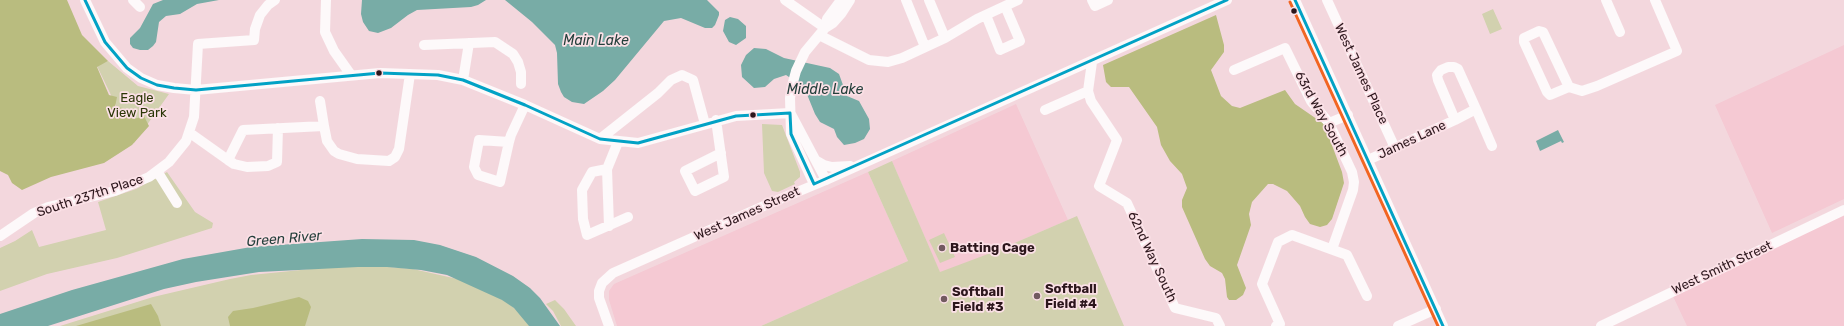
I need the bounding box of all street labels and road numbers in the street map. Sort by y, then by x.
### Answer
street label: West James Place [1331,21,1391,127]
street label: 63rd Way South [1291,69,1351,159]
street label: James Lane [1375,117,1449,163]
street label: South 237th Place [35,171,145,221]
street label: West James Street [692,184,802,244]
street label: 62nd Way South [1124,209,1180,305]
street label: West Smith Street [1669,238,1775,298]

